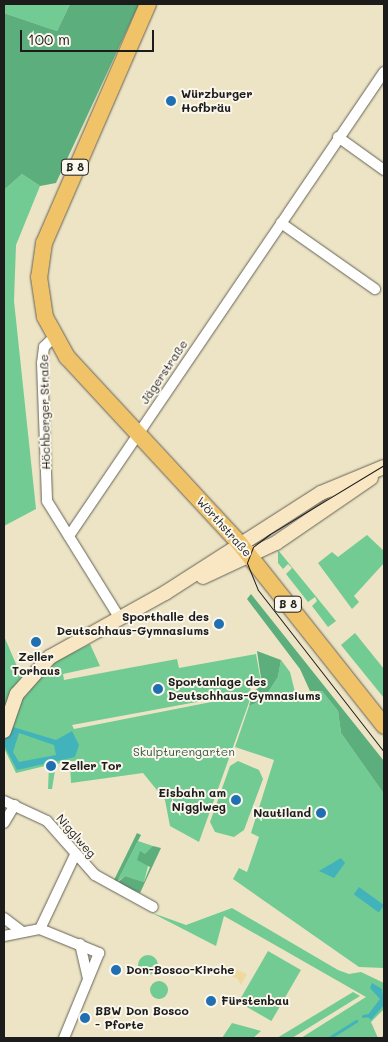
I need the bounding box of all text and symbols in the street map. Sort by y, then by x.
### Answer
scale bar [22,20,156,52]
text: 100 m [28,29,70,49]
place label: Würzburger Hofbräu [181,87,252,115]
marker: Würzburger Hofbräu [165,95,177,107]
road number: B 8 [60,158,90,176]
street label: Jägerstraße [137,337,191,407]
street label: Höchberger Straße [37,354,53,470]
street label: Wörthstraße [193,494,255,560]
road number: B 8 [273,596,303,612]
place label: Sporthalle des Deutschhaus-Gymnasiums [56,610,209,638]
marker: Sporthalle des Deutschhaus-Gymnasiums [213,618,225,630]
marker: Zeller Torhaus [30,636,42,648]
place label: Zeller Torhaus [12,650,60,678]
place label: Sportanlage des Deutschhaus-Gymnasiums [168,675,321,703]
marker: Sportanlage des Deutschhaus-Gymnasiums [152,683,164,695]
park label: Skulpturengarten [133,745,235,759]
place label: Zeller Tor [61,759,122,773]
marker: Zeller Tor [45,760,57,772]
place label: Eisbahn am Nigglweg [158,786,226,814]
marker: Eisbahn am Nigglweg [230,794,242,806]
place label: Nautiland [253,806,311,820]
marker: Nautiland [315,807,327,819]
street label: Nigglweg [53,811,99,861]
place label: Don-Bosco-Kirche [126,963,234,977]
marker: Don-Bosco-Kirche [110,964,122,976]
place label: Fürstenbau [221,994,289,1008]
marker: Fürstenbau [205,995,217,1007]
place label: BBW Don Bosco - Pforte [95,1004,189,1032]
marker: BBW Don Bosco - Pforte [79,1012,91,1024]

